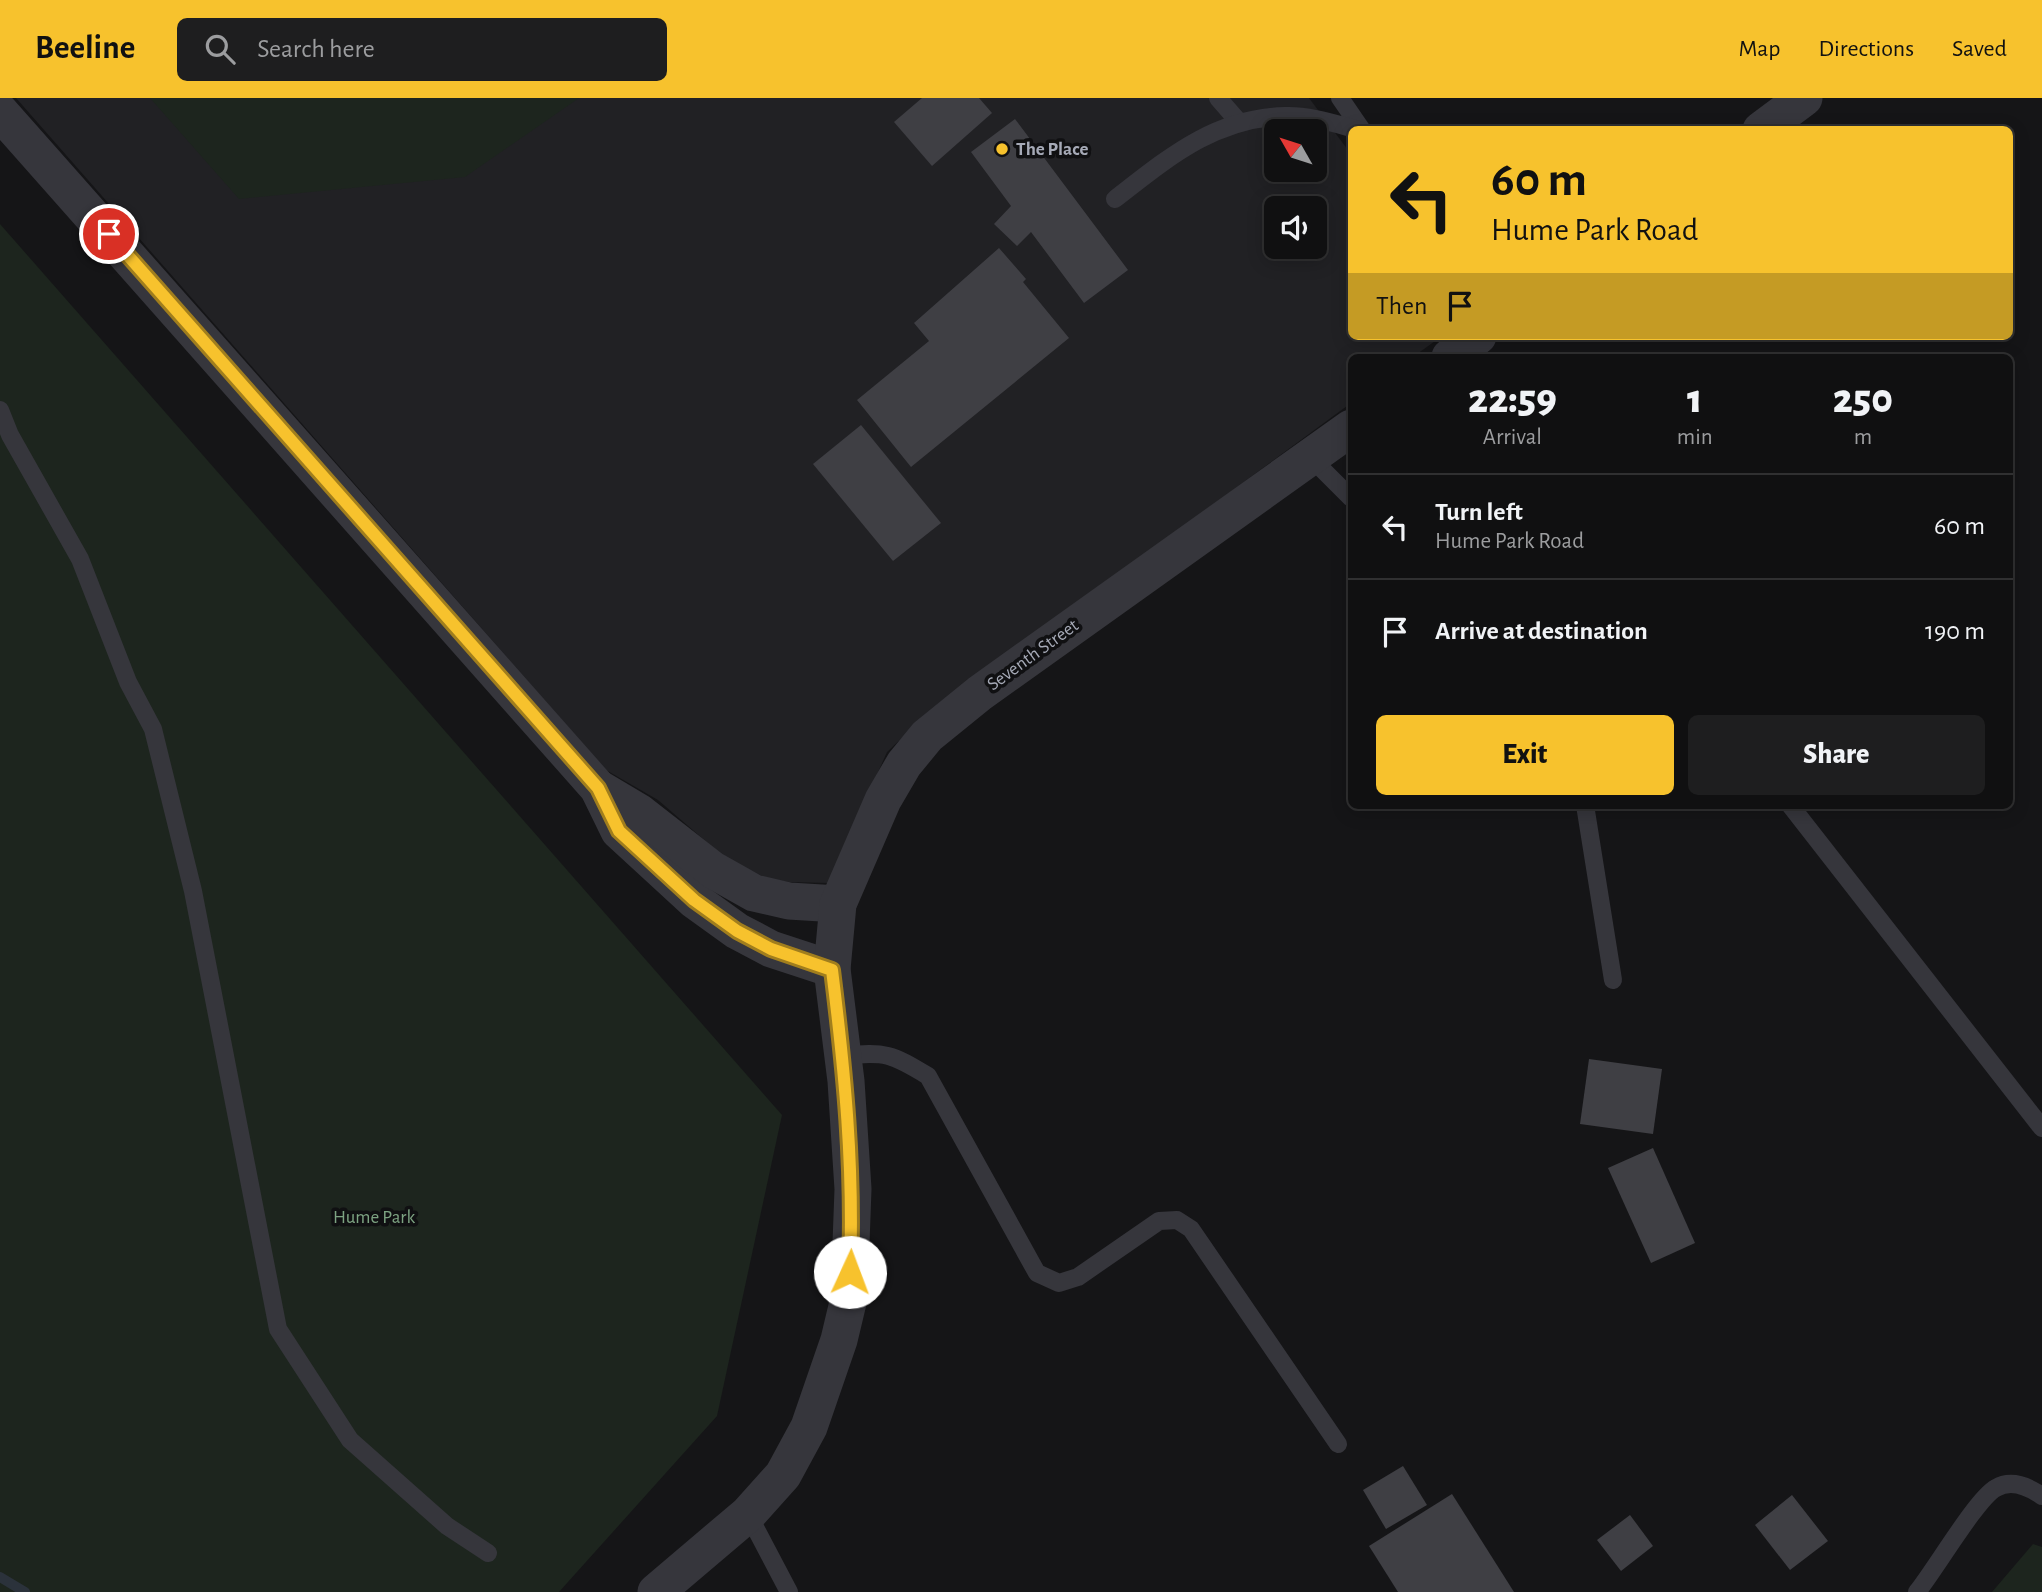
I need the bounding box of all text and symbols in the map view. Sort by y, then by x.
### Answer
search box [177,18,667,81]
icon: search [201,30,239,68]
text: Beeline [35,32,135,65]
text: Search here [257,36,375,62]
text: Map [1738,37,1780,61]
text: Directions [1818,37,1914,61]
text: Saved [1952,37,2007,61]
north arrow [1264,119,1326,182]
map controls [1264,119,1327,259]
place label: The Place [1016,140,1089,159]
marker: The Place [994,141,1010,157]
icon: left [1376,154,1467,245]
text: 60 m [1491,156,1587,205]
button: sound [1264,196,1327,259]
pin [79,204,139,264]
text: Hume Park Road [1491,214,1698,246]
icon: arrive [90,215,128,253]
icon: arrive [1441,287,1479,325]
text: Then [1376,293,1427,319]
text: 22:59 [1468,378,1557,420]
text: 1 [1687,378,1702,420]
text: 250 [1833,378,1893,420]
text: Arrival [1483,426,1542,449]
text: min [1677,426,1713,449]
text: m [1854,426,1872,449]
text: Turn left [1435,499,1523,525]
icon: left [1376,508,1414,546]
text: 60 m [1934,513,1985,539]
text: Hume Park Road [1435,530,1584,553]
icon: arrive [1376,613,1414,651]
street label: Seventh Street [984,616,1082,694]
text: Arrive at destination [1435,618,1648,644]
text: 190 m [1925,618,1985,644]
button: Exit [1376,715,1674,795]
button: Share [1688,715,1985,795]
park label: Hume Park [333,1208,415,1227]
position arrow [813,1235,887,1309]

